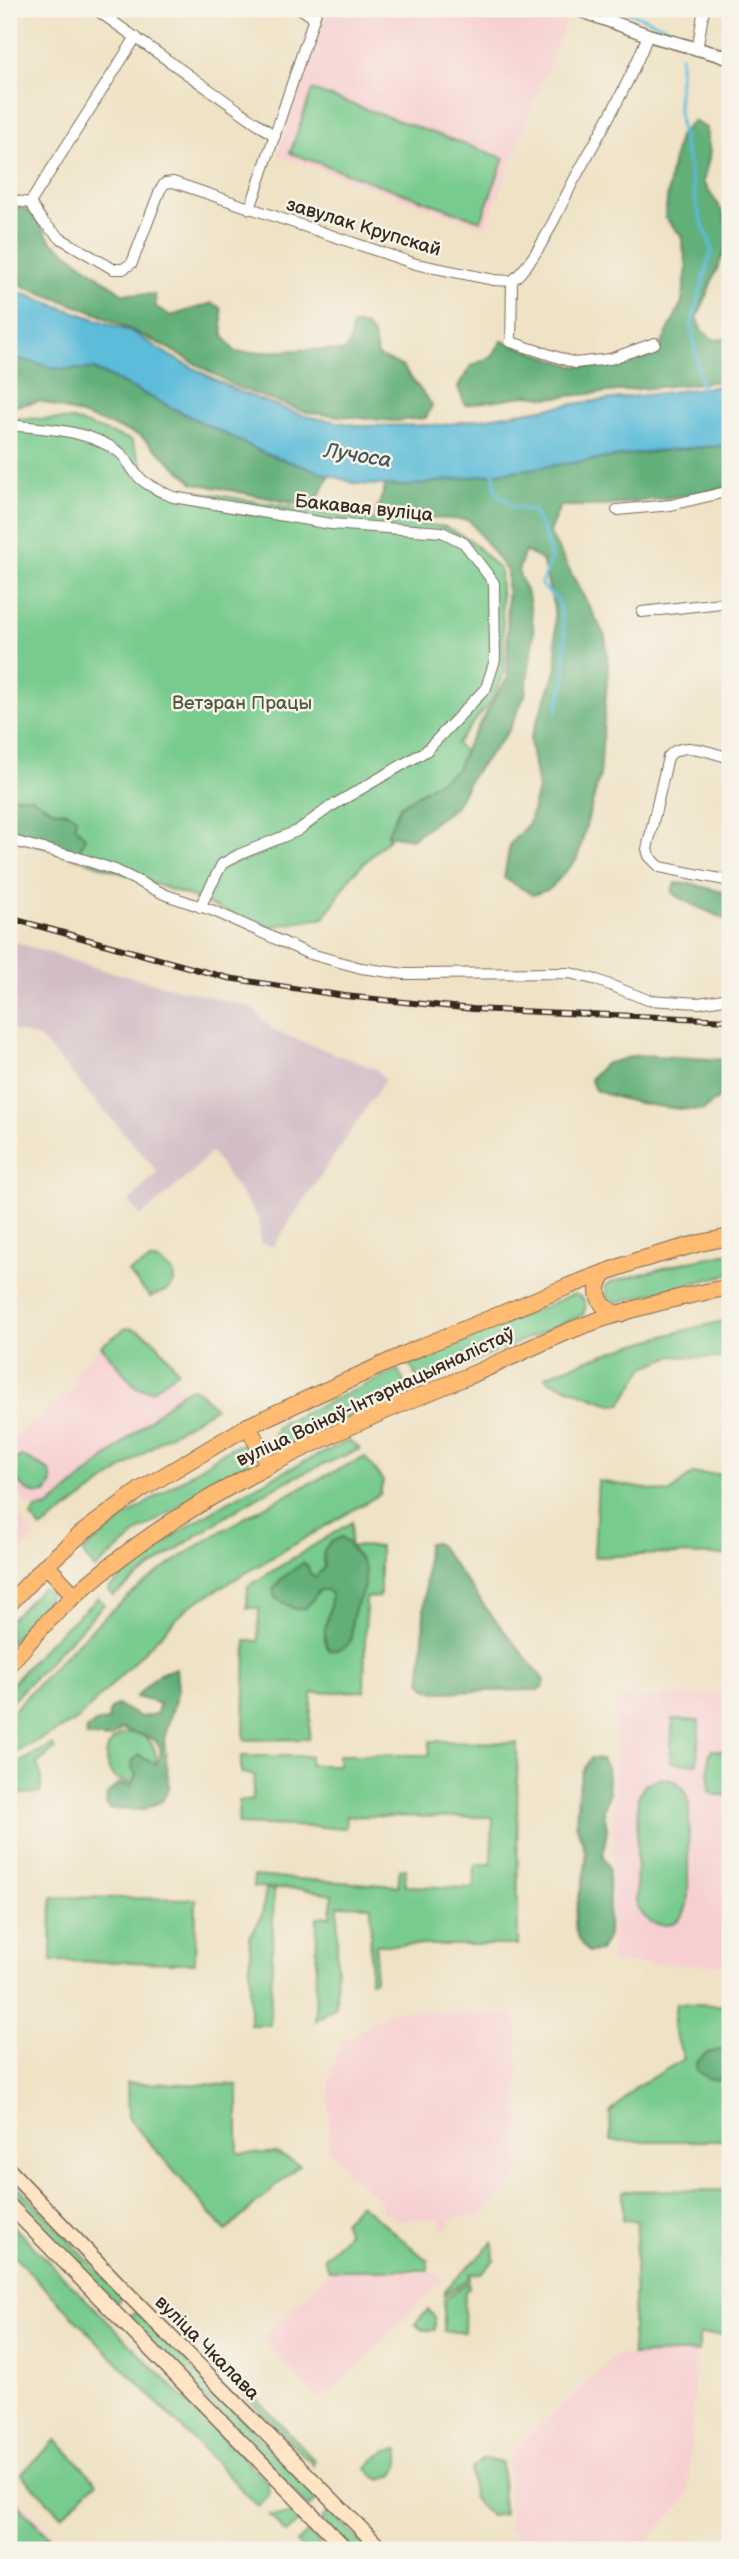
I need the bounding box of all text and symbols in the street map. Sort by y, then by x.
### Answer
street label: завулак Крупскай [284,193,444,262]
water label: Лучоса [321,438,393,473]
street label: Бакавая вуліца [294,490,434,527]
park label: Ветэран Працы [172,692,312,715]
street label: вуліца Воінаў-Інтэрнацыяналістаў [233,1323,519,1472]
street label: вуліца Чкалава [150,2291,264,2405]

